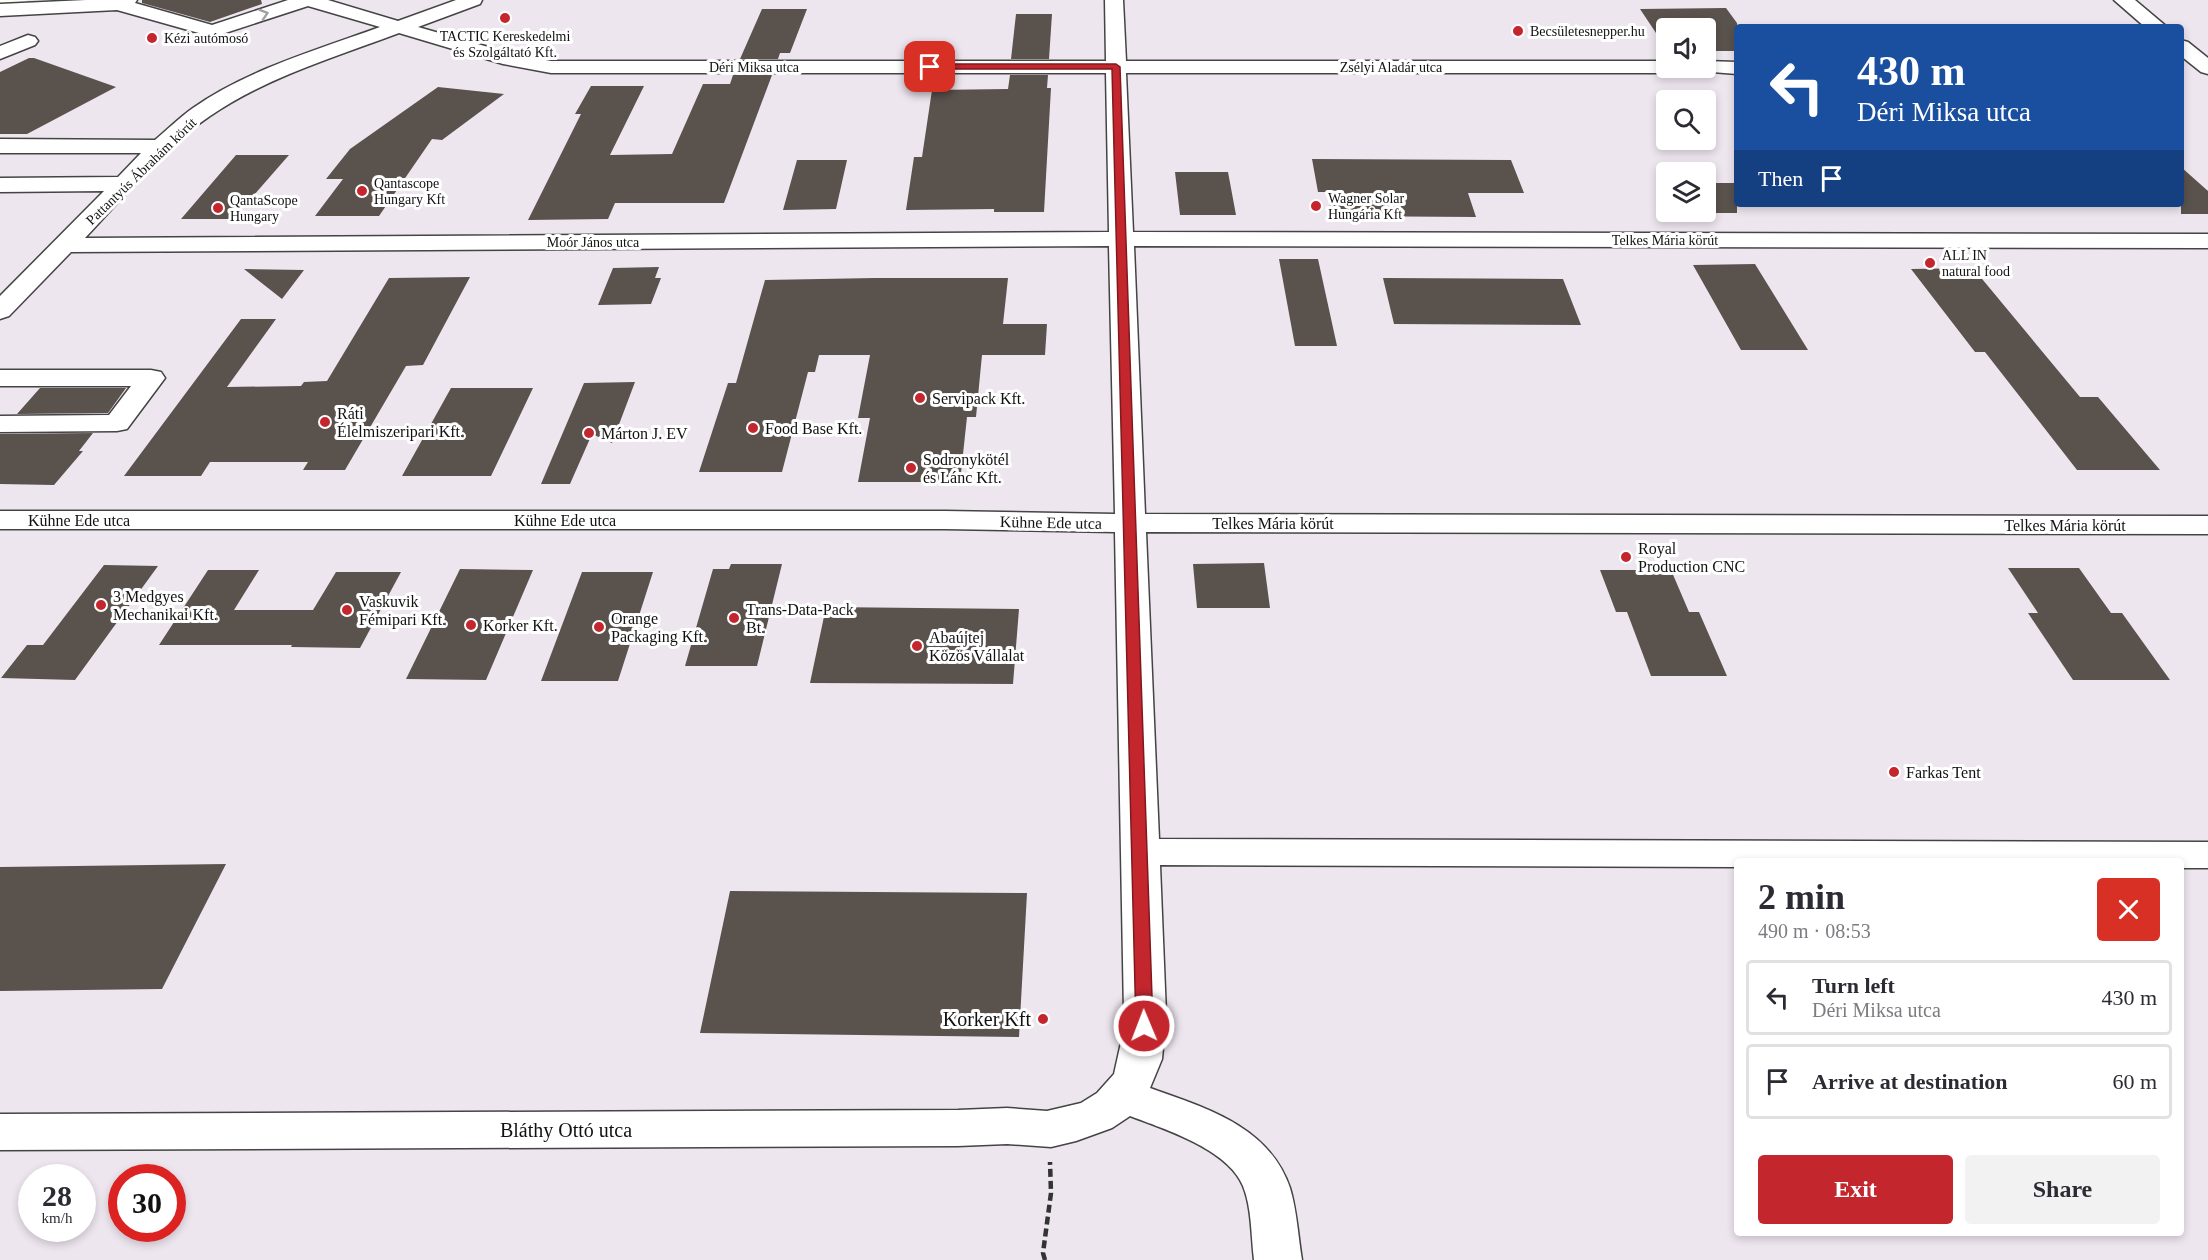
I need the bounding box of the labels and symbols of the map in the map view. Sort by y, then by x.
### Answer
one-way arrow [258,9,269,21]
marker: TACTIC Kereskedelmi és Szolgáltató Kft. [498,11,512,25]
marker: Becsületesnepper.hu [1511,24,1525,38]
place label: Becsületesnepper.hu [1530,24,1645,39]
place label: TACTIC Kereskedelmi és Szolgáltató Kft. [440,29,570,60]
marker: Kézi autómosó [145,31,159,45]
place label: Kézi autómosó [164,31,248,46]
pin [904,41,955,92]
street label: Déri Miksa utca [709,60,800,75]
street label: Zsélyi Aladár utca [1340,60,1443,75]
street label: Pattantyús Ábrahám körút [83,114,199,228]
place label: Qantascope Hungary Kft [374,176,445,207]
marker: Qantascope Hungary Kft [355,184,369,198]
place label: Wagner Solar Hungária Kft [1328,191,1405,222]
place label: QantaScope Hungary [230,193,298,224]
marker: Wagner Solar Hungária Kft [1309,199,1323,213]
marker: QantaScope Hungary [211,201,225,215]
street label: Telkes Mária körút [1612,233,1718,248]
street label: Moór János utca [547,235,640,250]
place label: ALL IN natural food [1942,248,2010,279]
marker: ALL IN natural food [1923,256,1937,270]
place label: Servipack Kft. [932,390,1025,408]
marker: Servipack Kft. [913,391,927,405]
place label: Ráti Élelmiszeripari Kft. [337,405,464,441]
marker: Ráti Élelmiszeripari Kft. [318,415,332,429]
place label: Food Base Kft. [765,420,862,437]
marker: Food Base Kft. [746,421,760,435]
place label: Márton J. EV [601,425,688,442]
marker: Márton J. EV [582,426,596,440]
place label: Sodronykötél és Lánc Kft. [923,451,1010,486]
marker: Sodronykötél és Lánc Kft. [904,461,918,475]
street label: Kühne Ede utca [28,512,130,529]
street label: Kühne Ede utca [514,512,616,529]
street label: Kühne Ede utca [1000,513,1102,532]
street label: Telkes Mária körút [1212,515,1334,532]
street label: Telkes Mária körút [2004,517,2126,534]
place label: Royal Production CNC [1638,540,1745,575]
marker: Royal Production CNC [1619,550,1633,564]
place label: 3 Medgyes Mechanikai Kft. [113,588,218,623]
place label: Vaskuvik Fémipari Kft. [359,593,446,629]
marker: 3 Medgyes Mechanikai Kft. [94,598,108,612]
place label: Trans-Data-Pack Bt. [746,601,854,636]
marker: Vaskuvik Fémipari Kft. [340,603,354,617]
place label: Orange Packaging Kft. [611,610,707,646]
marker: Trans-Data-Pack Bt. [727,611,741,625]
place label: Korker Kft. [483,617,558,634]
marker: Korker Kft. [464,618,478,632]
marker: Orange Packaging Kft. [592,620,606,634]
place label: Abaújtej Közös Vállalat [929,629,1025,664]
marker: Abaújtej Közös Vállalat [910,639,924,653]
place label: Farkas Tent [1906,764,1981,781]
marker: Farkas Tent [1887,765,1901,779]
position arrow [1112,994,1176,1058]
place label: Korker Kft [943,1008,1031,1030]
marker: Korker Kft [1036,1012,1050,1026]
street label: Bláthy Ottó utca [500,1119,632,1142]
speed limit sign: 30 [108,1164,186,1242]

